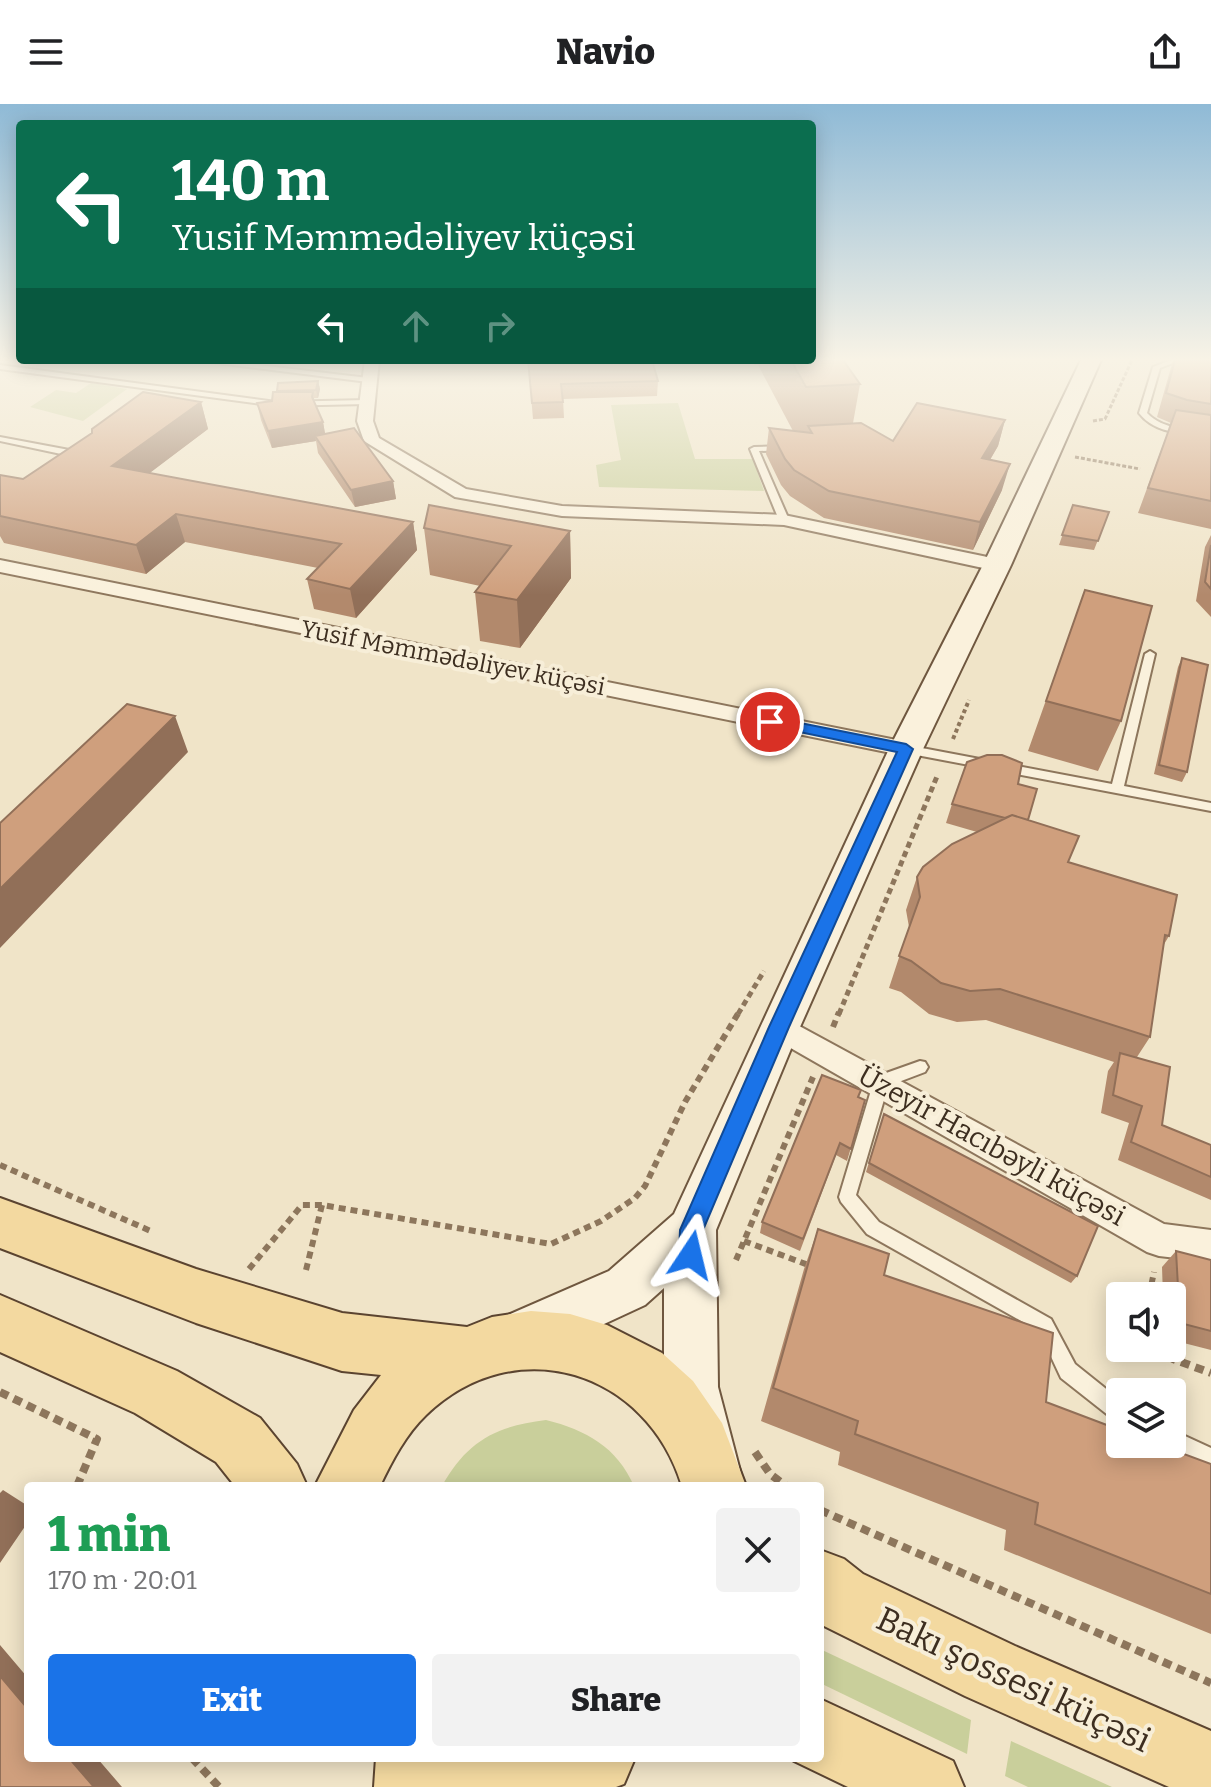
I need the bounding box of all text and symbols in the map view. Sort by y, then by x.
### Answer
icon: menu [24,30,68,74]
text: Navio [556,30,655,74]
icon: share [1143,30,1187,74]
text: 140 m [172,148,329,215]
icon: left [40,152,144,256]
text: Yusif Məmmədəliyev küçəsi [172,216,636,260]
icon: left [310,304,354,348]
icon: ahead [394,304,438,348]
icon: right [478,304,522,348]
street label: Yusif Məmmədəliyev küçəsi [299,615,607,701]
pin [736,688,804,756]
icon: arrive [748,700,792,744]
street label: Üzeyir Hacıbəyli küçəsi [852,1058,1131,1233]
position arrow [649,1213,733,1297]
map controls [1106,1282,1186,1458]
button: sound [1106,1282,1186,1362]
button: layers [1106,1378,1186,1458]
text: 1 min [48,1506,170,1564]
button: close [716,1508,800,1592]
text: 170 m · 20:01 [48,1565,197,1596]
street label: Bakı şossesi küçəsi [870,1598,1157,1761]
button: Exit [48,1654,416,1746]
button: Share [432,1654,800,1746]

